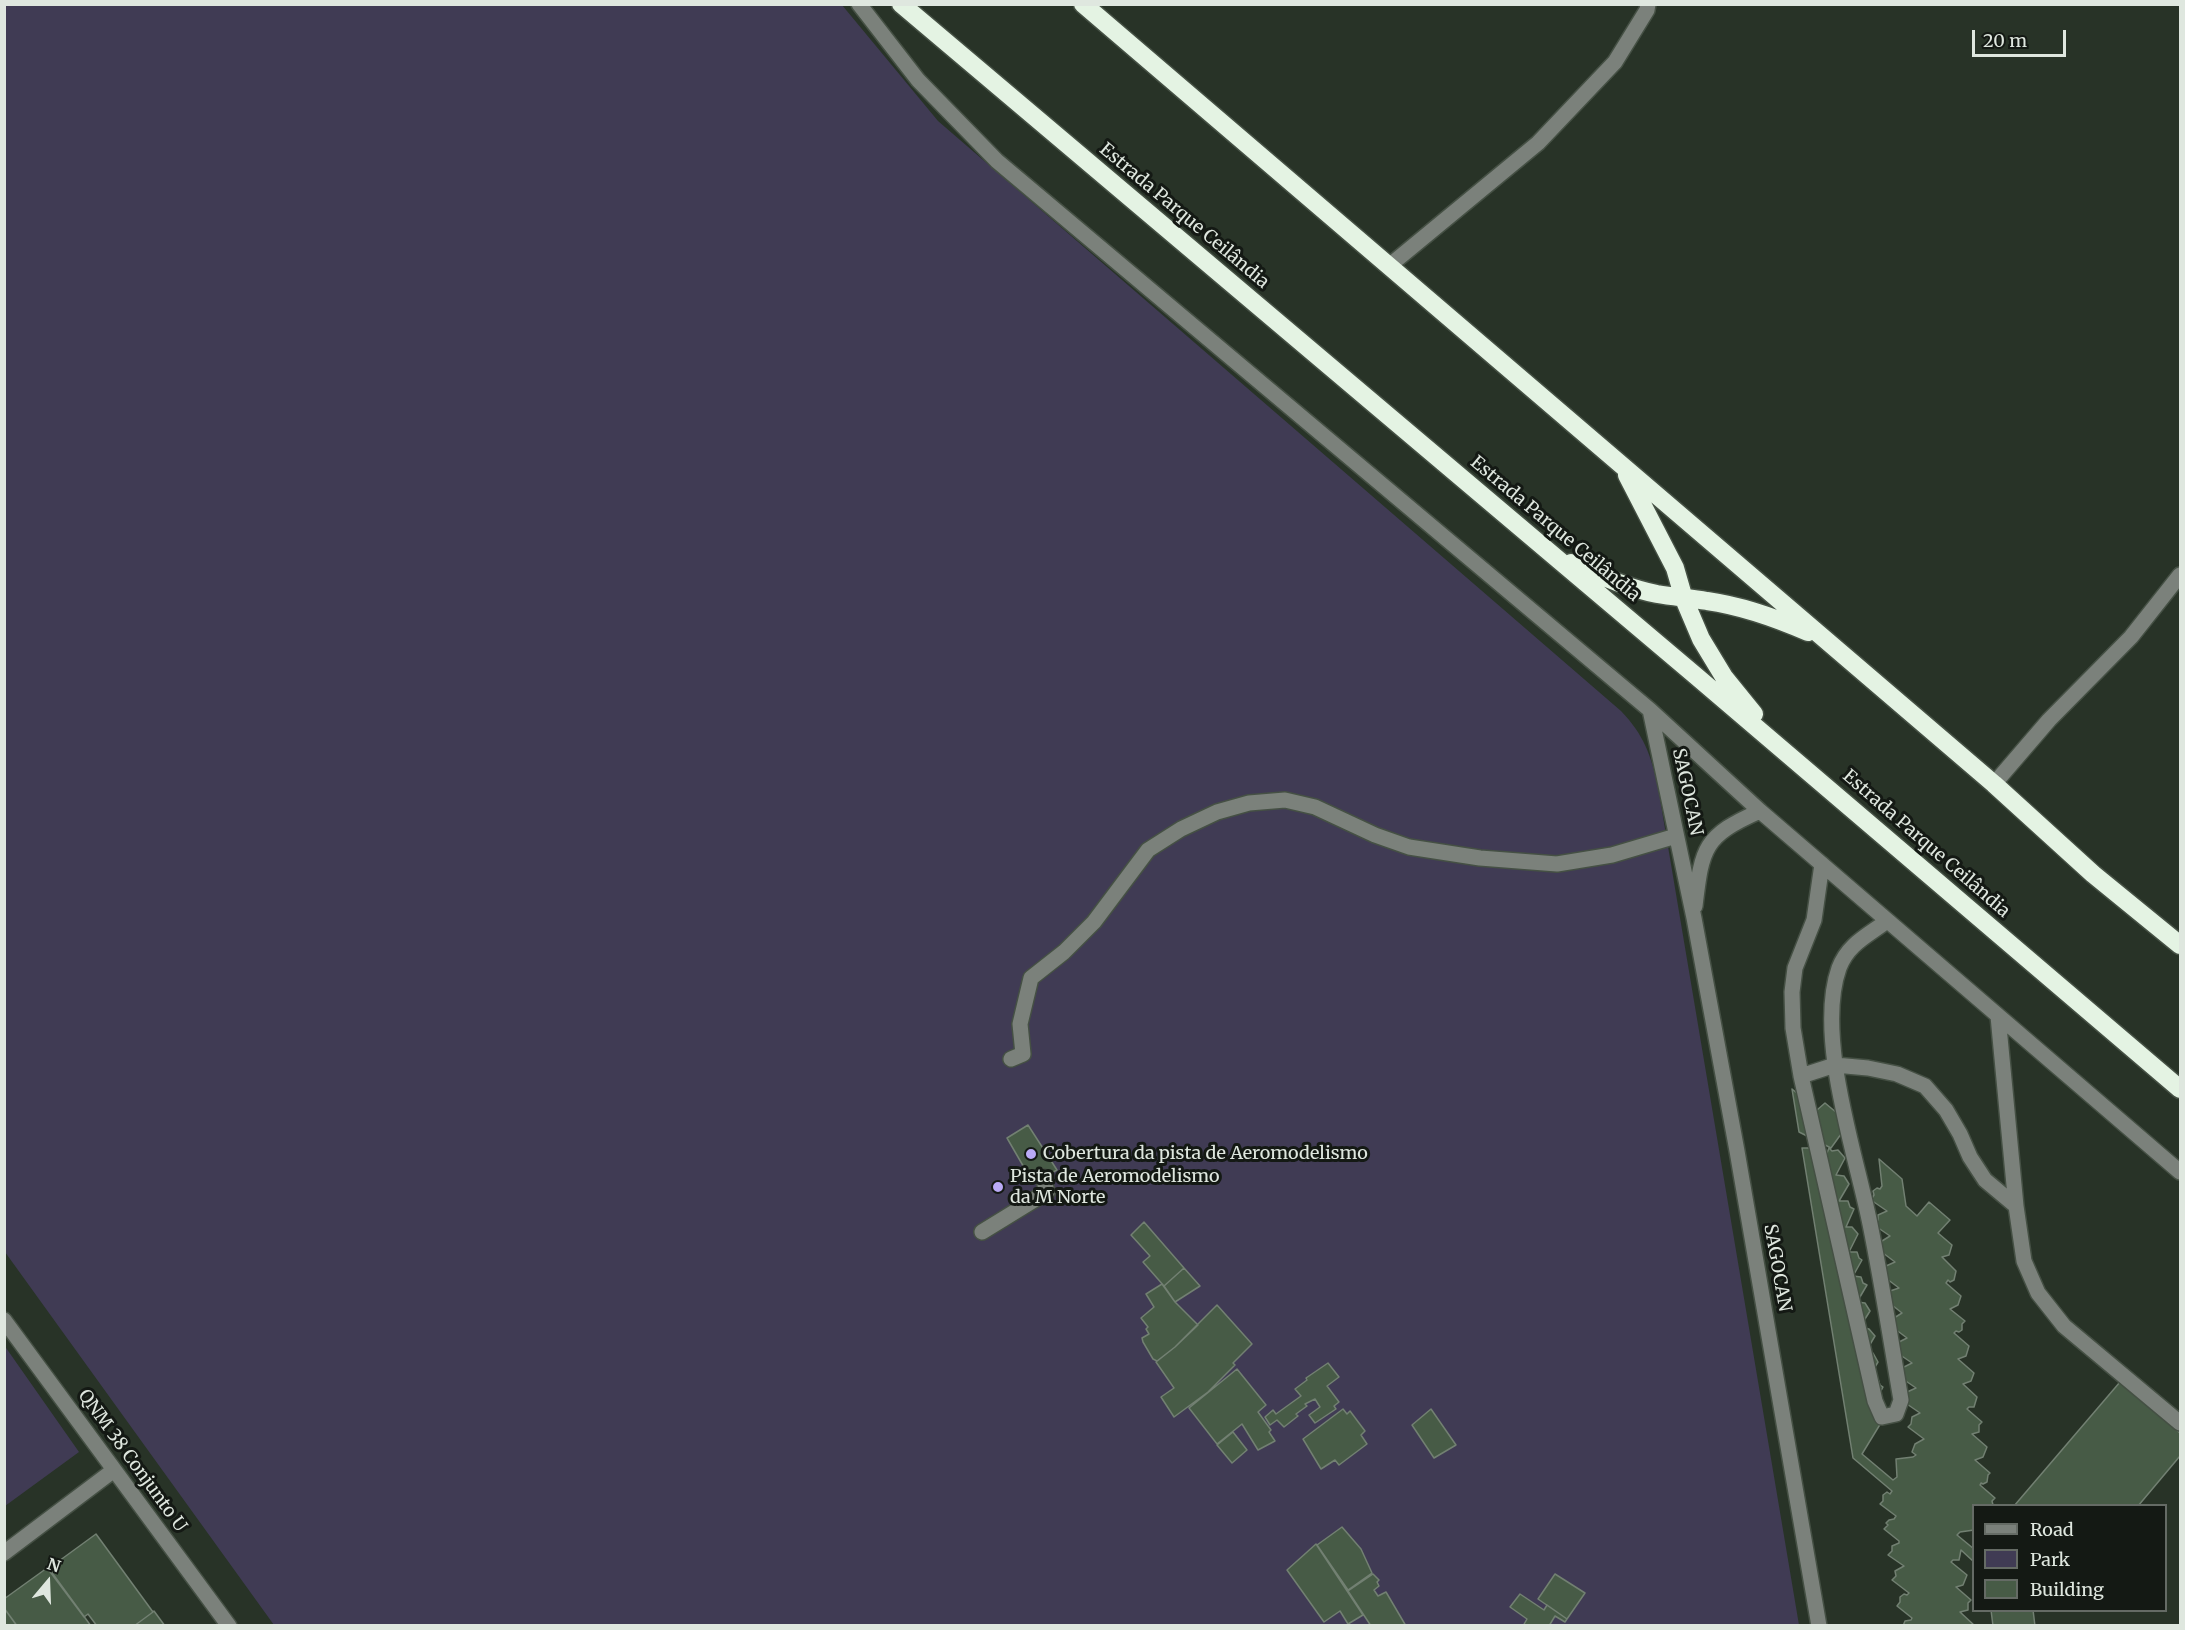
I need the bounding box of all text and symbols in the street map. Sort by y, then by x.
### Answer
scale bar [1975,18,2070,56]
text: 20 m [1983,29,2027,52]
street label: Estrada Parque Ceilândia [1095,139,1273,293]
street label: Estrada Parque Ceilândia [1466,452,1644,606]
street label: SAGOCAN [1667,746,1707,838]
street label: Estrada Parque Ceilândia [1838,765,2014,923]
place label: Cobertura da pista de Aeromodelismo [1043,1143,1368,1165]
marker: Cobertura da pista de Aeromodelismo [1024,1147,1038,1161]
place label: Pista de Aeromodelismo da M Norte [1010,1166,1219,1208]
marker: Pista de Aeromodelismo da M Norte [991,1180,1005,1194]
street label: SAGOCAN [1759,1222,1795,1314]
street label: QNM 38 Conjunto U [73,1386,191,1536]
legend [1972,1504,2167,1612]
text: Road [2030,1518,2074,1541]
text: Park [2030,1548,2070,1571]
north arrow [18,1552,78,1612]
text: N [45,1553,63,1576]
text: Building [2030,1578,2104,1601]

